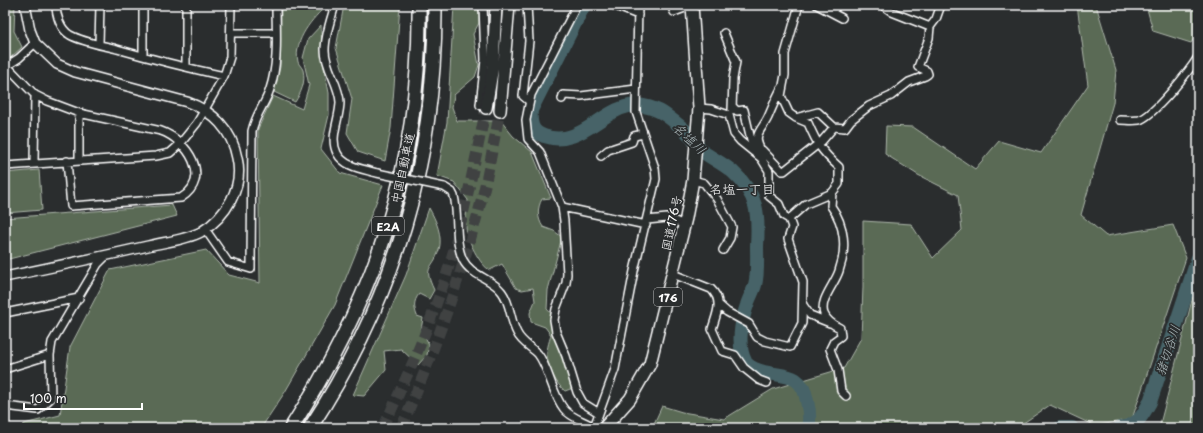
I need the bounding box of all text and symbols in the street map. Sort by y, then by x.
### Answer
water label: 名塩川 [669,118,711,158]
street label: 中国自動車道 [386,131,418,205]
district label: 名塩一丁目 [709,179,775,198]
street label: 国道176号 [656,194,686,252]
road number: E2A [372,217,404,235]
road number: 176 [654,288,682,306]
water label: 猪切谷川 [1150,322,1184,378]
scale bar [24,385,142,411]
text: 100 m [30,389,67,407]

